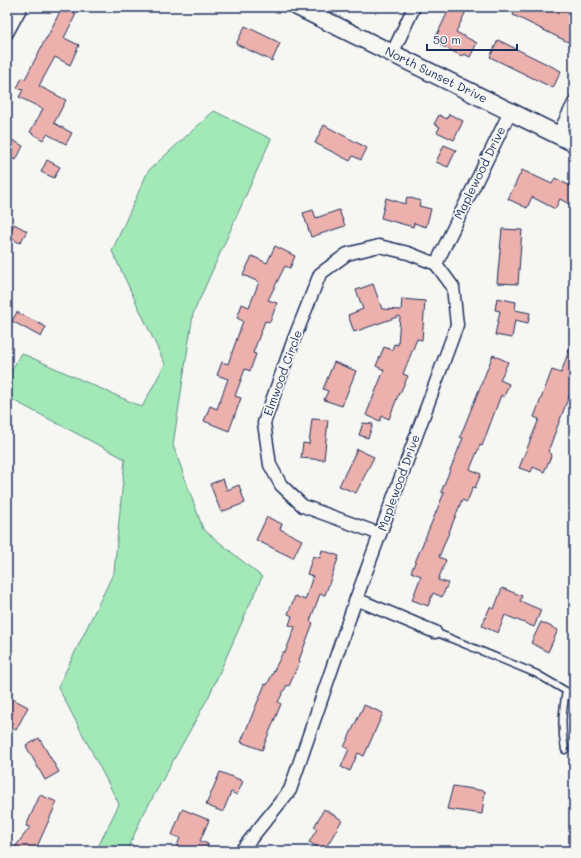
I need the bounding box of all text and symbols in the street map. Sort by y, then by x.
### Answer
scale bar [427,26,517,52]
text: 50 m [433,31,461,47]
street label: North Sunset Drive [383,42,490,106]
street label: Maplewood Drive [450,123,509,222]
street label: Elmwood Circle [259,328,305,418]
street label: Maplewood Drive [373,432,423,533]

